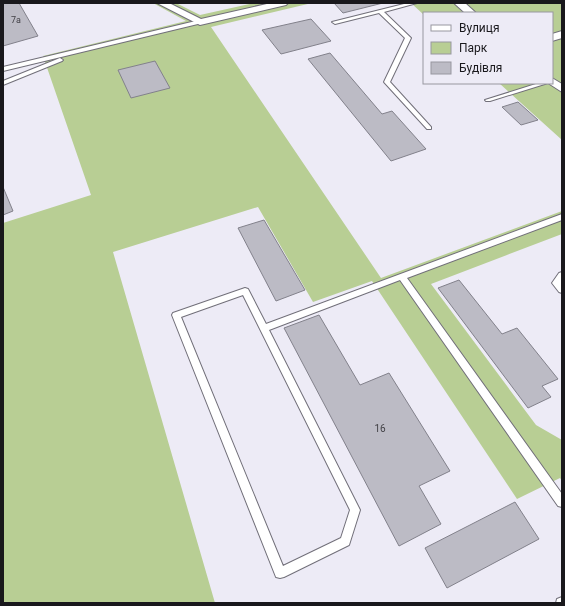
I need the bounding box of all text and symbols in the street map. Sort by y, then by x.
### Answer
legend [423,12,553,84]
house number: 7а [11,15,21,25]
text: Вулиця [459,21,500,35]
text: Парк [459,41,488,55]
text: Будівля [459,61,502,75]
house number: 16 [374,423,386,434]

